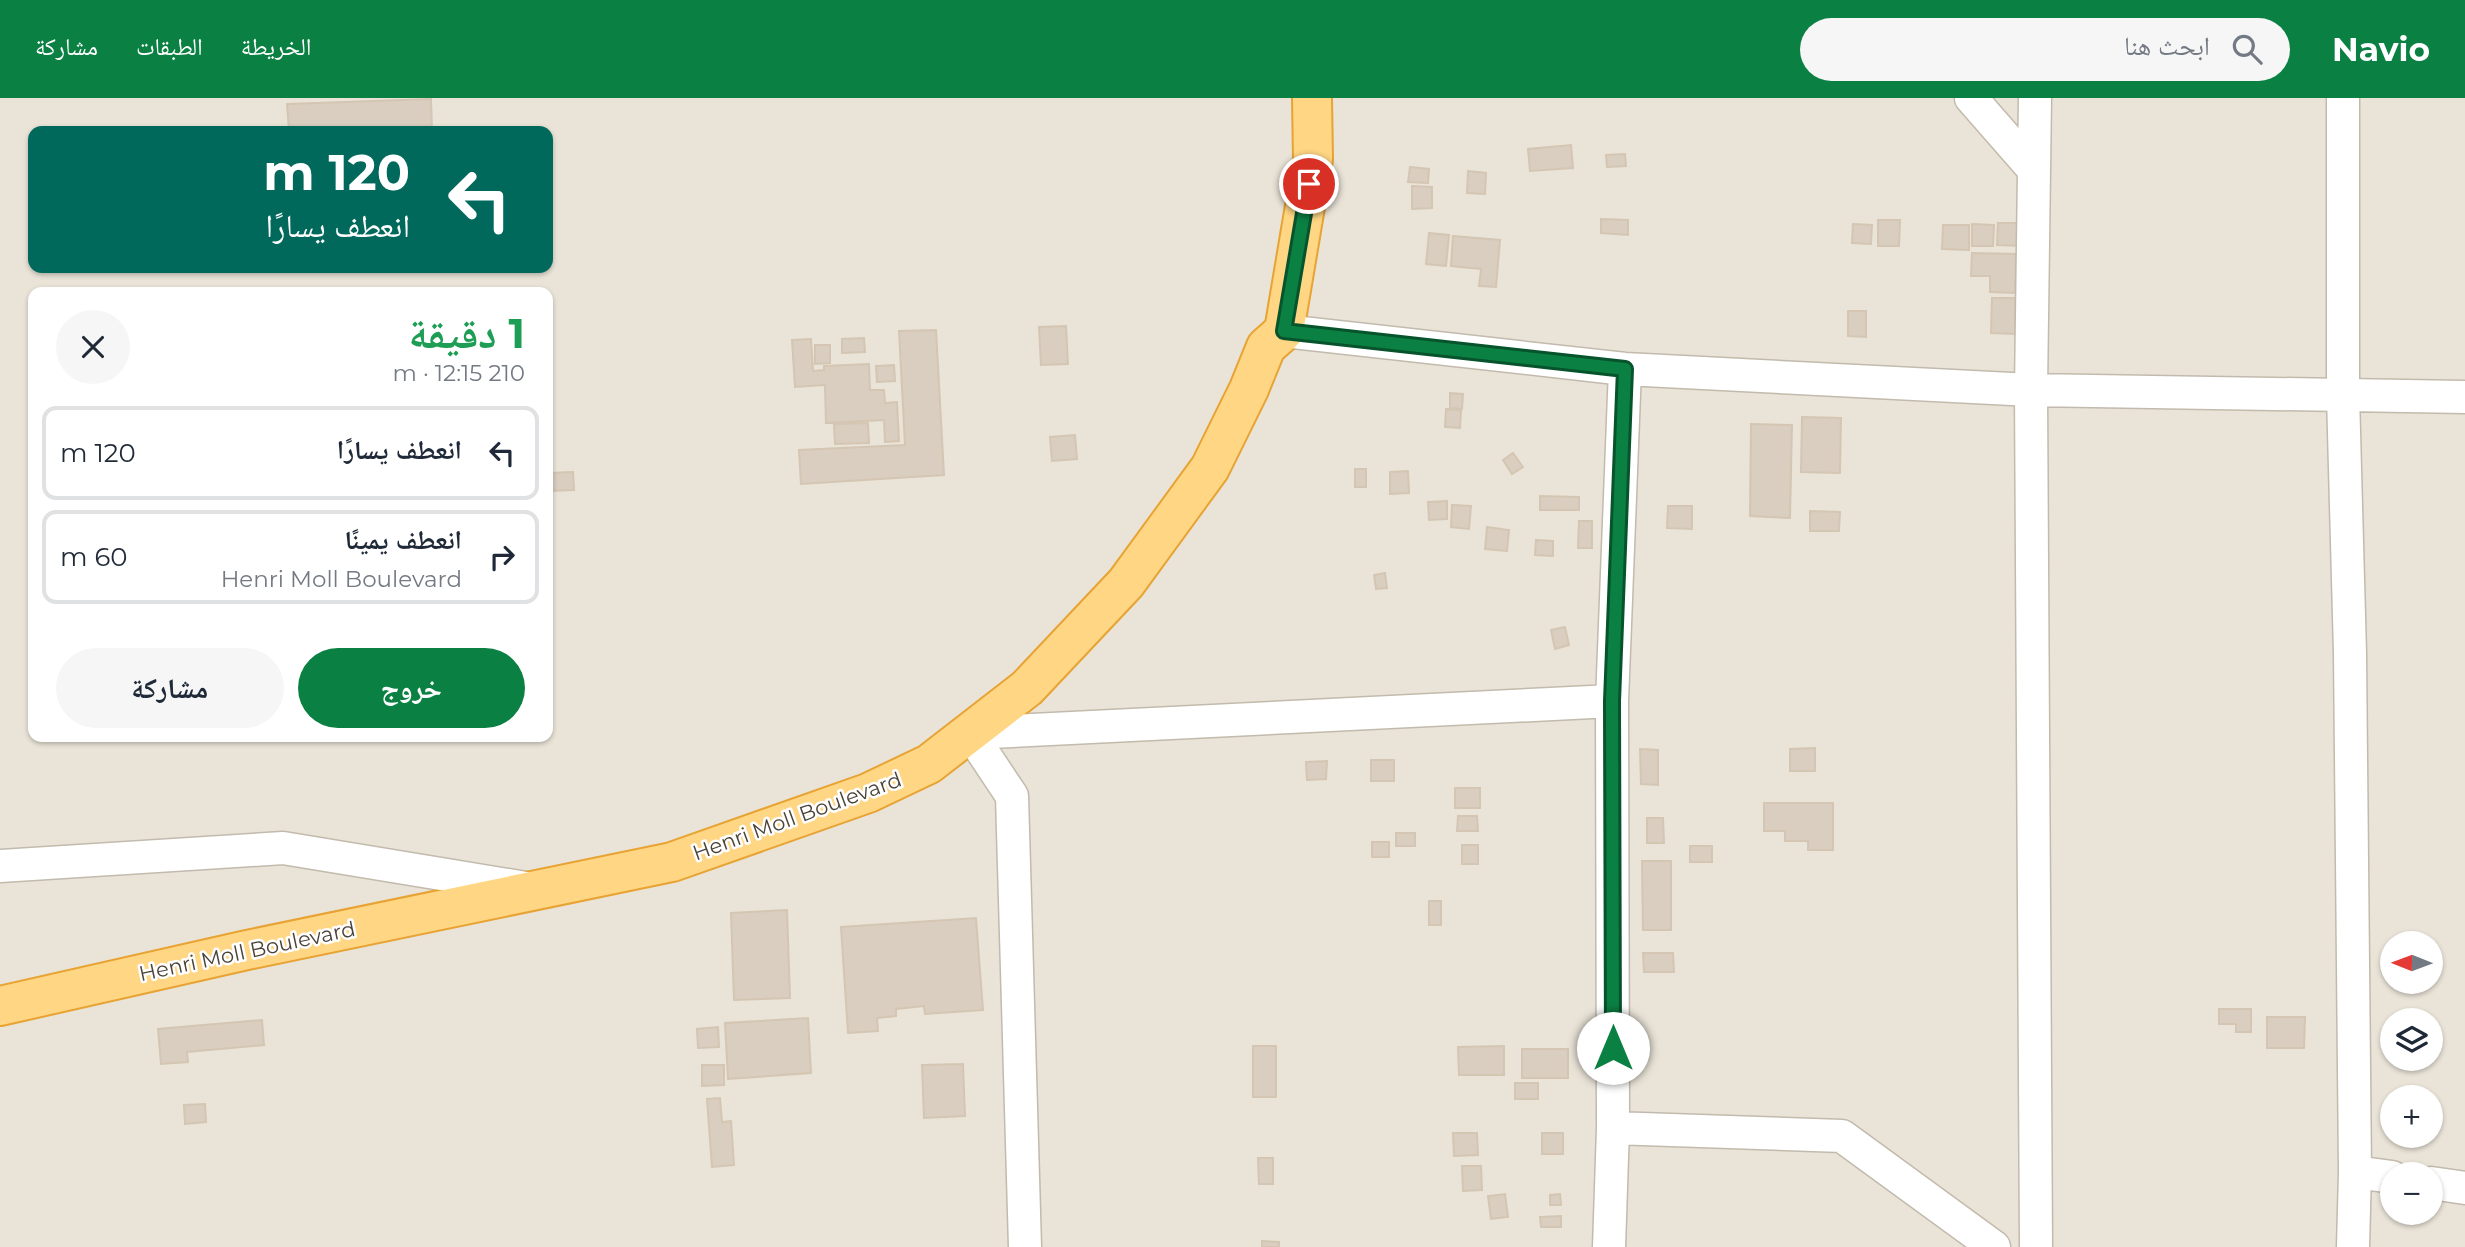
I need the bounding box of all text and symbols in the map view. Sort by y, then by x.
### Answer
search box [1800,18,2290,81]
text: Navio [2332,29,2430,69]
text: ابحث هنا [2124,30,2210,62]
icon: search [2228,30,2266,68]
text: مشاركة [35,32,98,61]
text: الطبقات [136,32,203,61]
text: الخريطة [241,32,311,61]
text: 120 m [263,143,410,202]
icon: left [434,154,525,245]
pin [1279,154,1339,214]
icon: arrive [1290,165,1328,203]
text: انعطف يسارًا [265,206,410,245]
text: 1 دقيقة [408,307,525,359]
button: close [56,310,130,384]
text: 210 m · 12:15 [393,359,525,387]
text: انعطف يسارًا [337,434,462,466]
icon: left [483,434,521,472]
text: 120 m [60,437,136,469]
text: انعطف يمينًا [344,524,462,556]
icon: right [483,538,521,576]
text: 60 m [60,541,127,573]
text: Henri Moll Boulevard [221,565,462,593]
button: مشاركة [56,648,284,728]
button: خروج [298,648,525,728]
street label: Henri Moll Boulevard [689,767,905,865]
street label: Henri Moll Boulevard [137,916,357,986]
north arrow [2380,931,2443,994]
map controls [2380,931,2443,1225]
button: layers [2380,1008,2443,1071]
position arrow [1576,1011,1650,1085]
button: + [2380,1085,2443,1148]
button: − [2380,1162,2443,1225]

